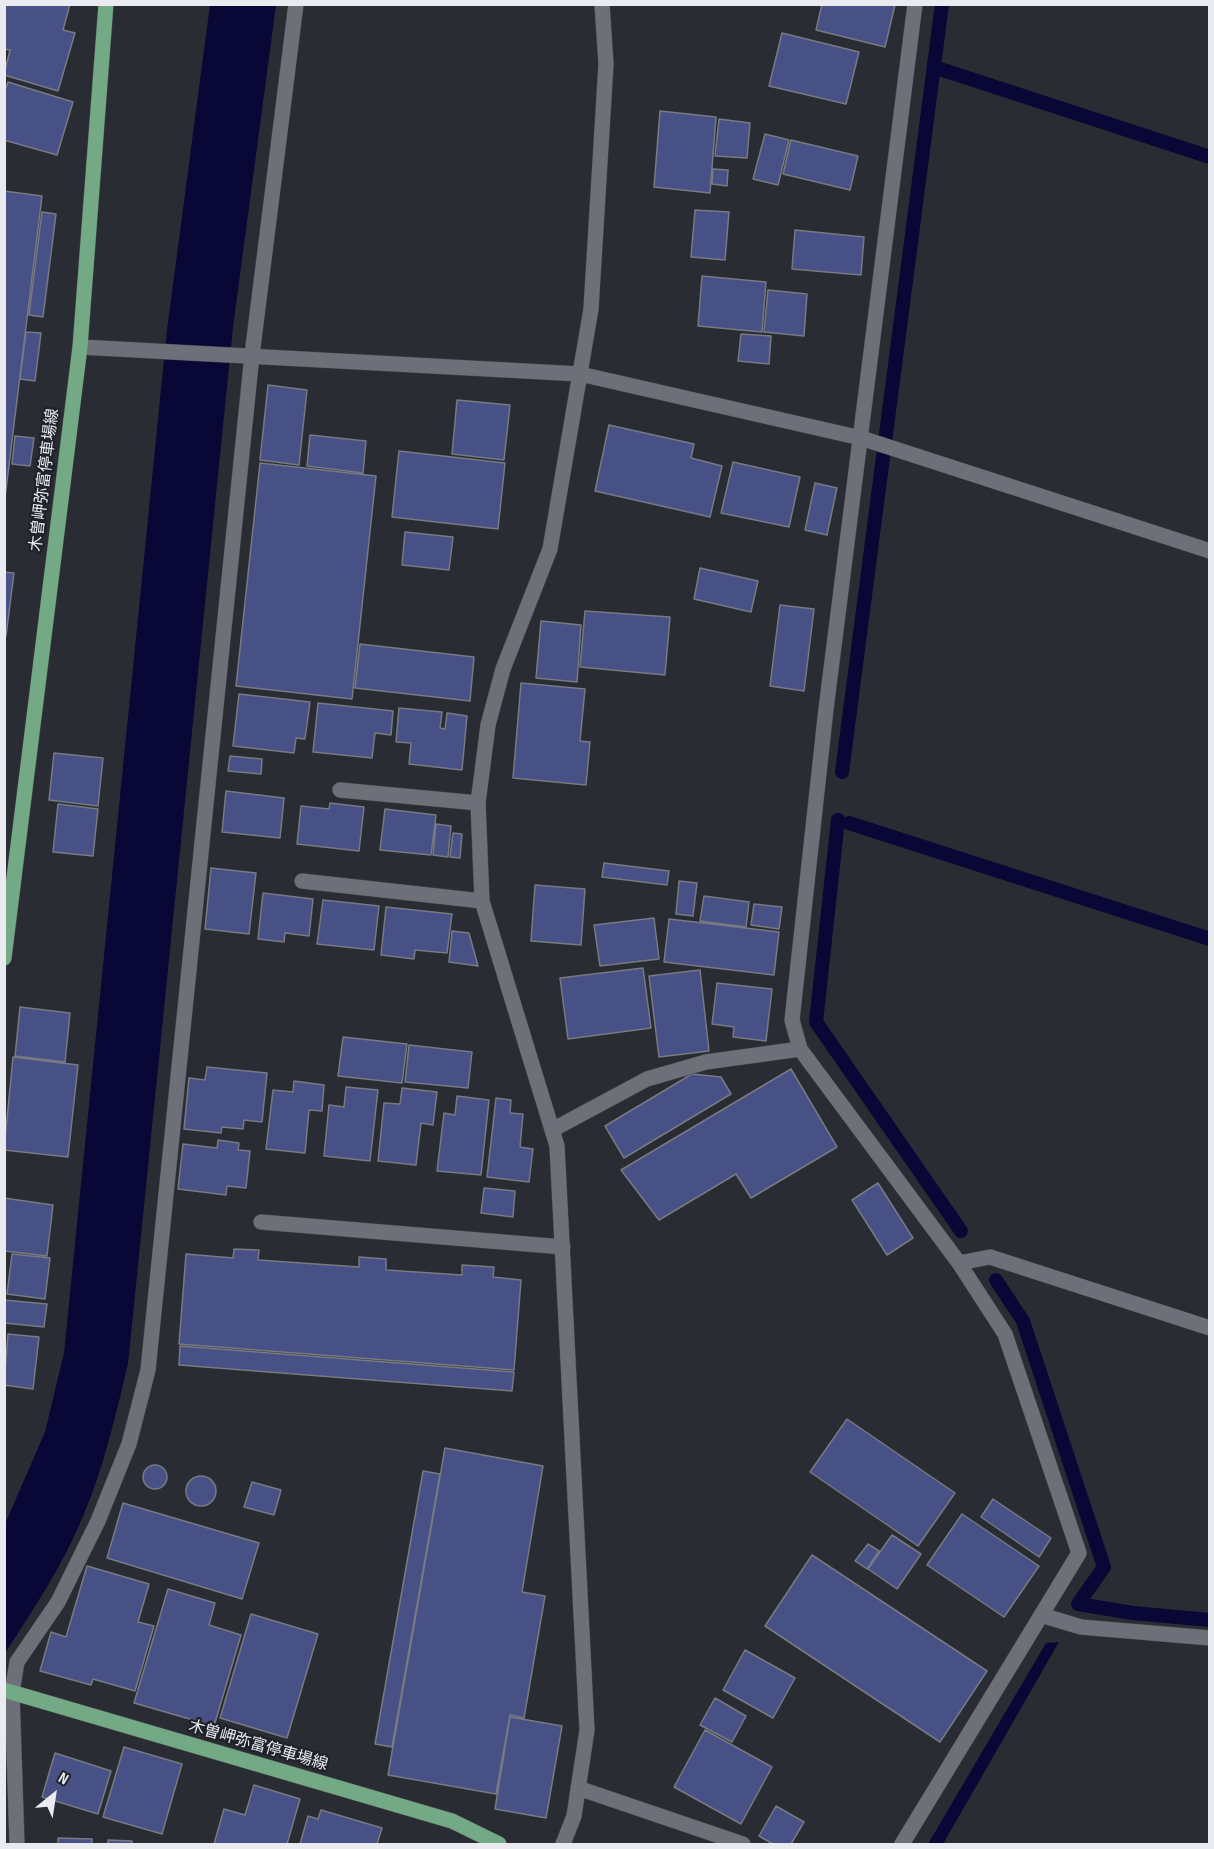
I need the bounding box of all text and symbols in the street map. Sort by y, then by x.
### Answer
street label: 木曽岬弥富停車場線 [27,407,63,553]
street label: 木曽岬弥富停車場線 [186,1717,330,1775]
north arrow [24,1765,84,1825]
text: N [55,1769,72,1789]

